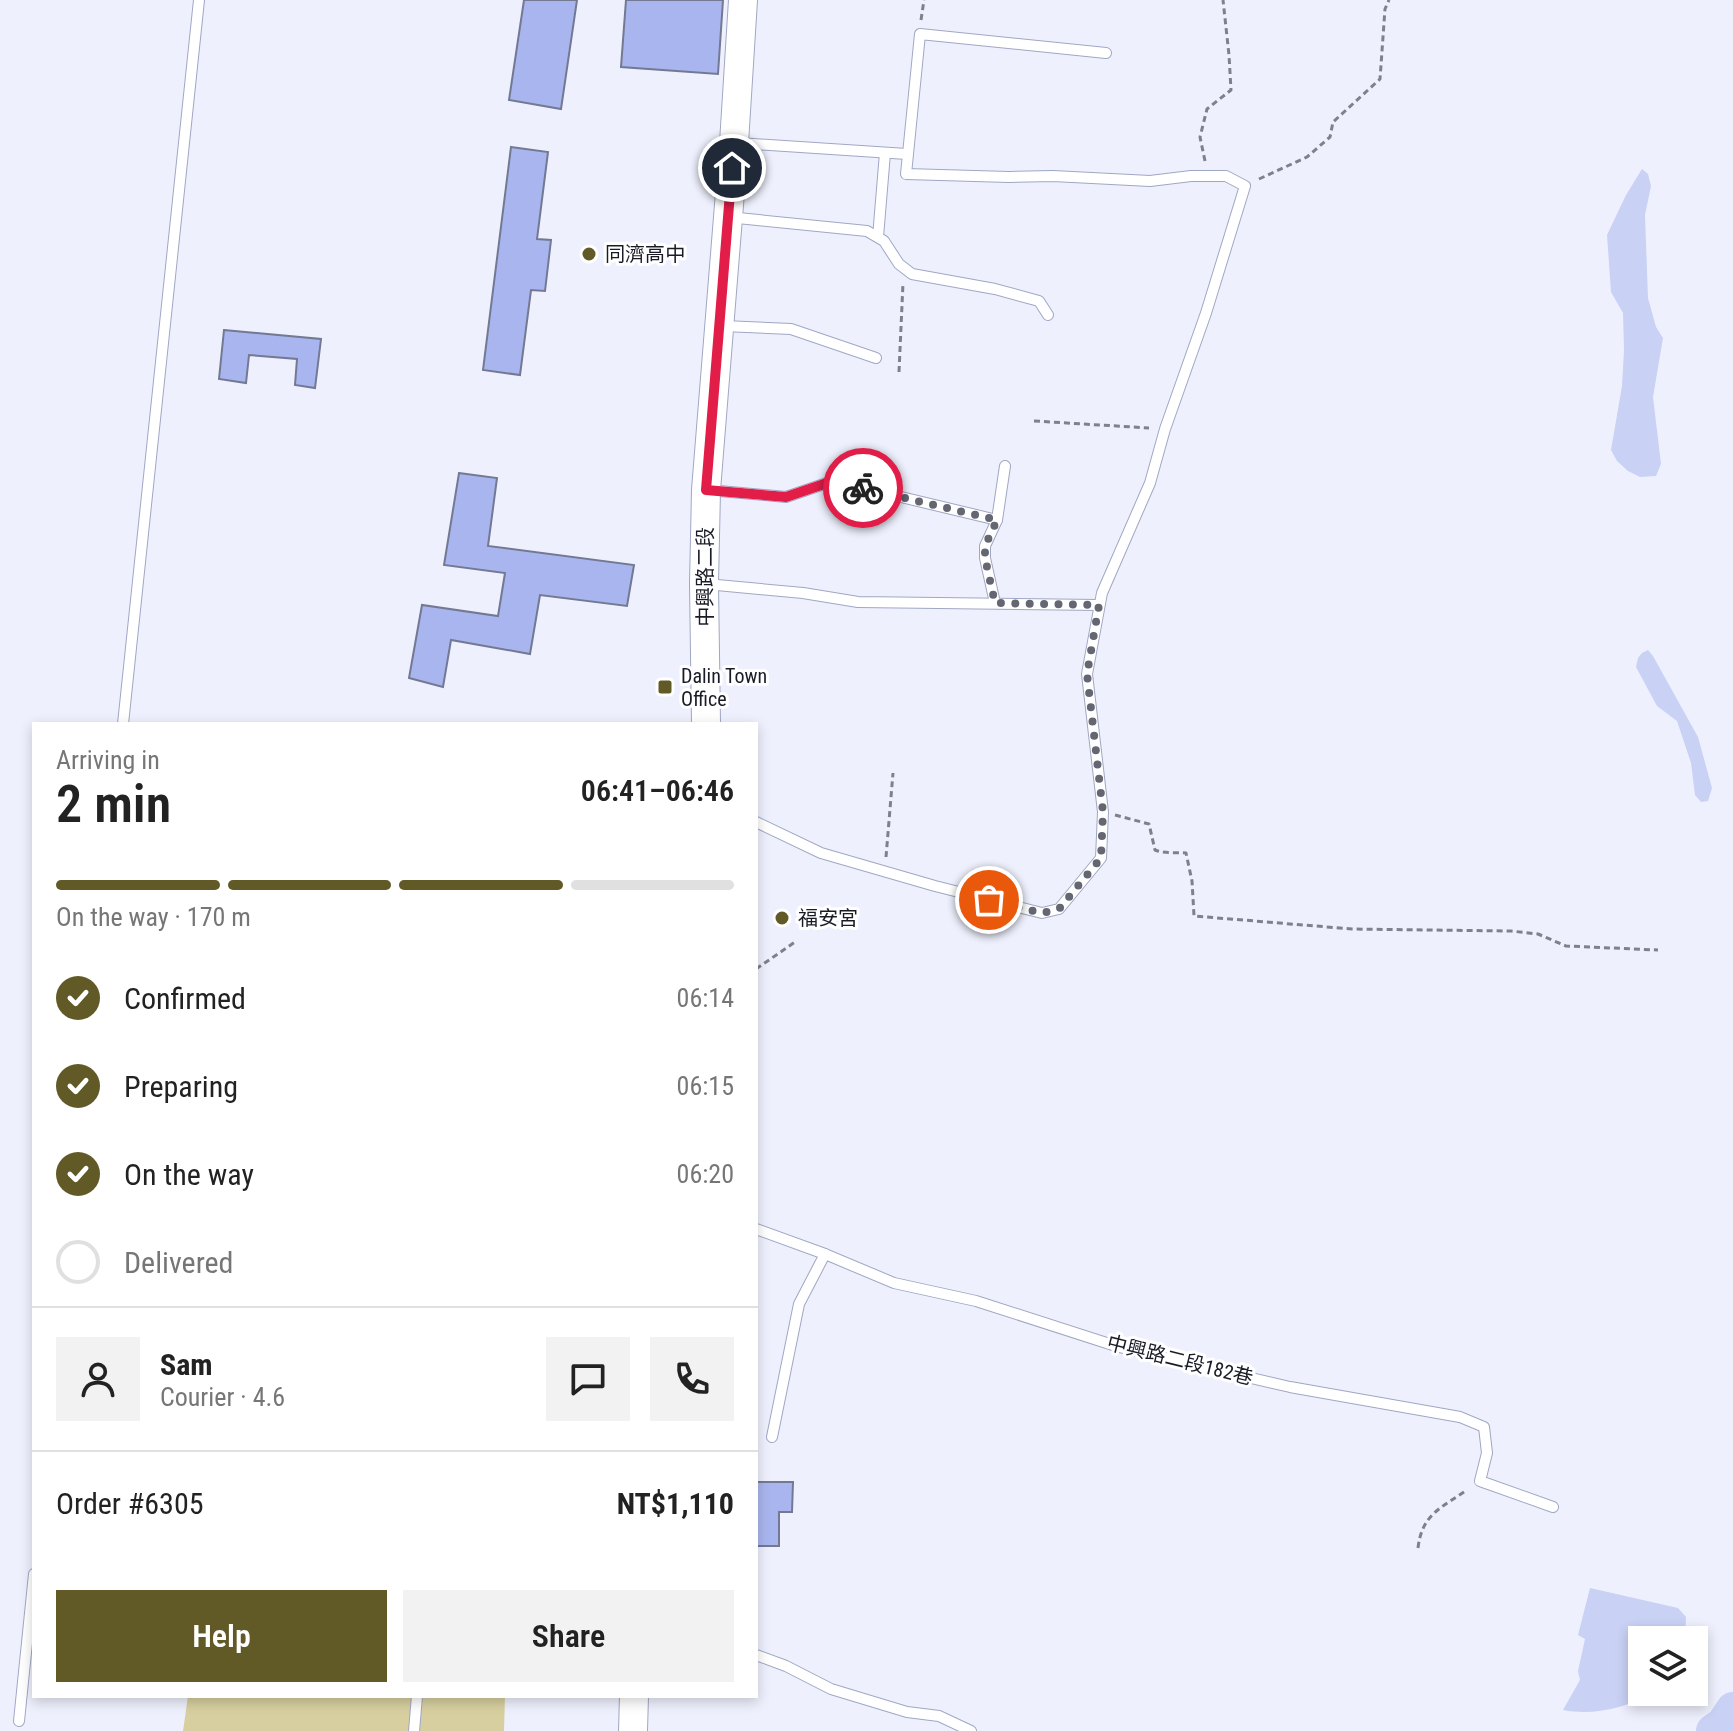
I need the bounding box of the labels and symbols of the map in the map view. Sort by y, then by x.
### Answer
pin [698,134,766,202]
place label: 同濟高中 [605,242,685,266]
marker: 同濟高中 [580,245,598,263]
courier [823,448,903,528]
street label: 中興路二段 [693,527,717,627]
place label: Dalin Town Office [681,664,767,711]
marker: Dalin Town Office [656,678,674,696]
pin [955,866,1023,934]
place label: 福安宮 [798,906,858,930]
marker: 福安宮 [773,909,791,927]
street label: 中興路二段182巷 [1105,1330,1255,1390]

